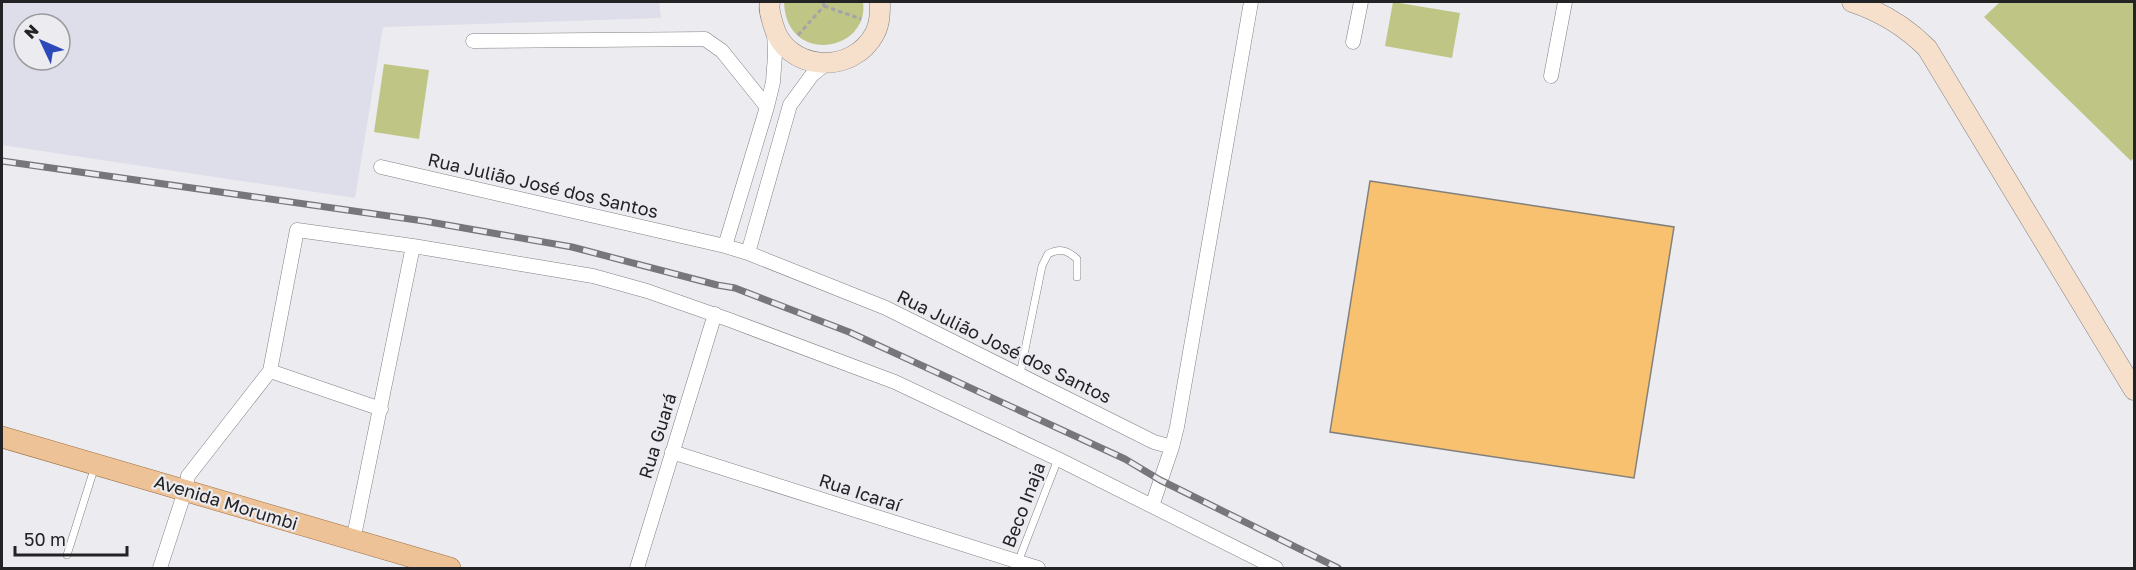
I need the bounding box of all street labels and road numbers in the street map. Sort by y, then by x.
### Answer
street label: Rua Julião José dos Santos [426,148,661,222]
street label: Rua Julião José dos Santos [894,285,1115,408]
street label: Rua Guará [634,390,680,481]
street label: Beco Inaja [997,459,1049,550]
street label: Rua Icaraí [817,468,905,516]
street label: Avenida Morumbi [152,470,301,534]

